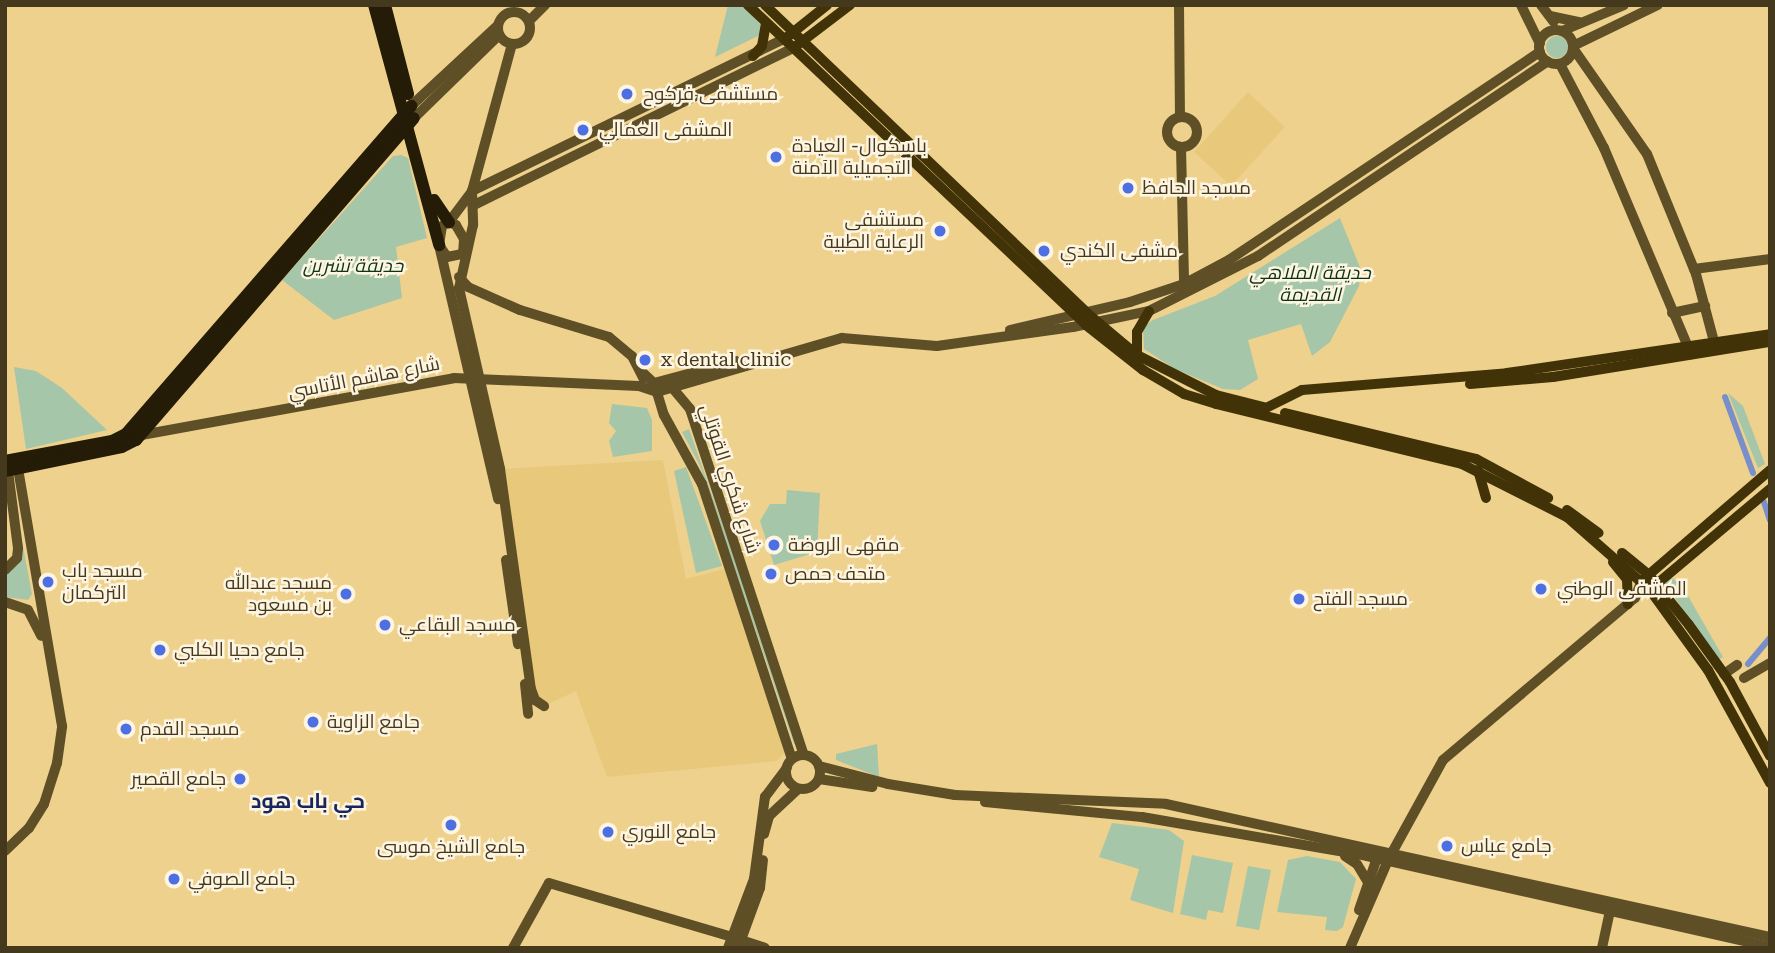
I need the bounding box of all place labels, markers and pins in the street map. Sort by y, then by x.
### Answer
place label: مستشفى فركوح [643,83,778,105]
marker: مستشفى فركوح [617,84,637,104]
place label: المشفى العمالي [599,119,732,141]
marker: المشفى العمالي [573,120,593,140]
place label: باسكوال- العيادة التجميلية الآمنة [792,135,927,179]
marker: باسكوال- العيادة التجميلية الآمنة [766,147,786,167]
place label: مسجد الحافظ [1142,177,1251,199]
marker: مسجد الحافظ [1120,180,1136,196]
place label: مستشفى الرعاية الطبية [824,209,924,253]
marker: مستشفى الرعاية الطبية [930,221,950,241]
place label: مشفى الكندي [1060,240,1178,262]
marker: مشفى الكندي [1034,241,1054,261]
place label: x dental clinic [661,349,791,371]
marker: x dental clinic [635,350,655,370]
place label: مقهى الروضة [788,534,899,556]
marker: مقهى الروضة [766,537,782,553]
place label: مسجد باب التركمان [62,560,143,604]
place label: متحف حمص [785,563,886,585]
marker: متحف حمص [763,566,779,582]
place label: مسجد عبدالله بن مسعود [225,572,332,616]
marker: مسجد باب التركمان [40,574,56,590]
place label: المشفى الوطني [1557,578,1687,600]
marker: المشفى الوطني [1531,579,1551,599]
marker: مسجد عبدالله بن مسعود [338,586,354,602]
place label: مسجد الفتح [1313,588,1408,610]
marker: مسجد الفتح [1291,591,1307,607]
place label: مسجد البقاعي [399,614,516,636]
marker: مسجد البقاعي [377,617,393,633]
place label: جامع دحيا الكلبي [174,639,305,661]
marker: جامع دحيا الكلبي [152,642,168,658]
place label: جامع الزاوية [327,711,420,733]
marker: جامع الزاوية [305,714,321,730]
place label: مسجد القدم [140,718,240,740]
marker: مسجد القدم [118,721,134,737]
place label: جامع القصير [131,768,226,790]
marker: جامع القصير [232,771,248,787]
marker: جامع الشيخ موسى [443,817,459,833]
place label: جامع النوري [622,821,716,843]
marker: جامع النوري [600,824,616,840]
place label: جامع عباس [1461,835,1552,857]
place label: جامع الشيخ موسى [377,836,525,858]
marker: جامع عباس [1439,838,1455,854]
place label: جامع الصوفي [188,868,295,890]
marker: جامع الصوفي [166,871,182,887]

